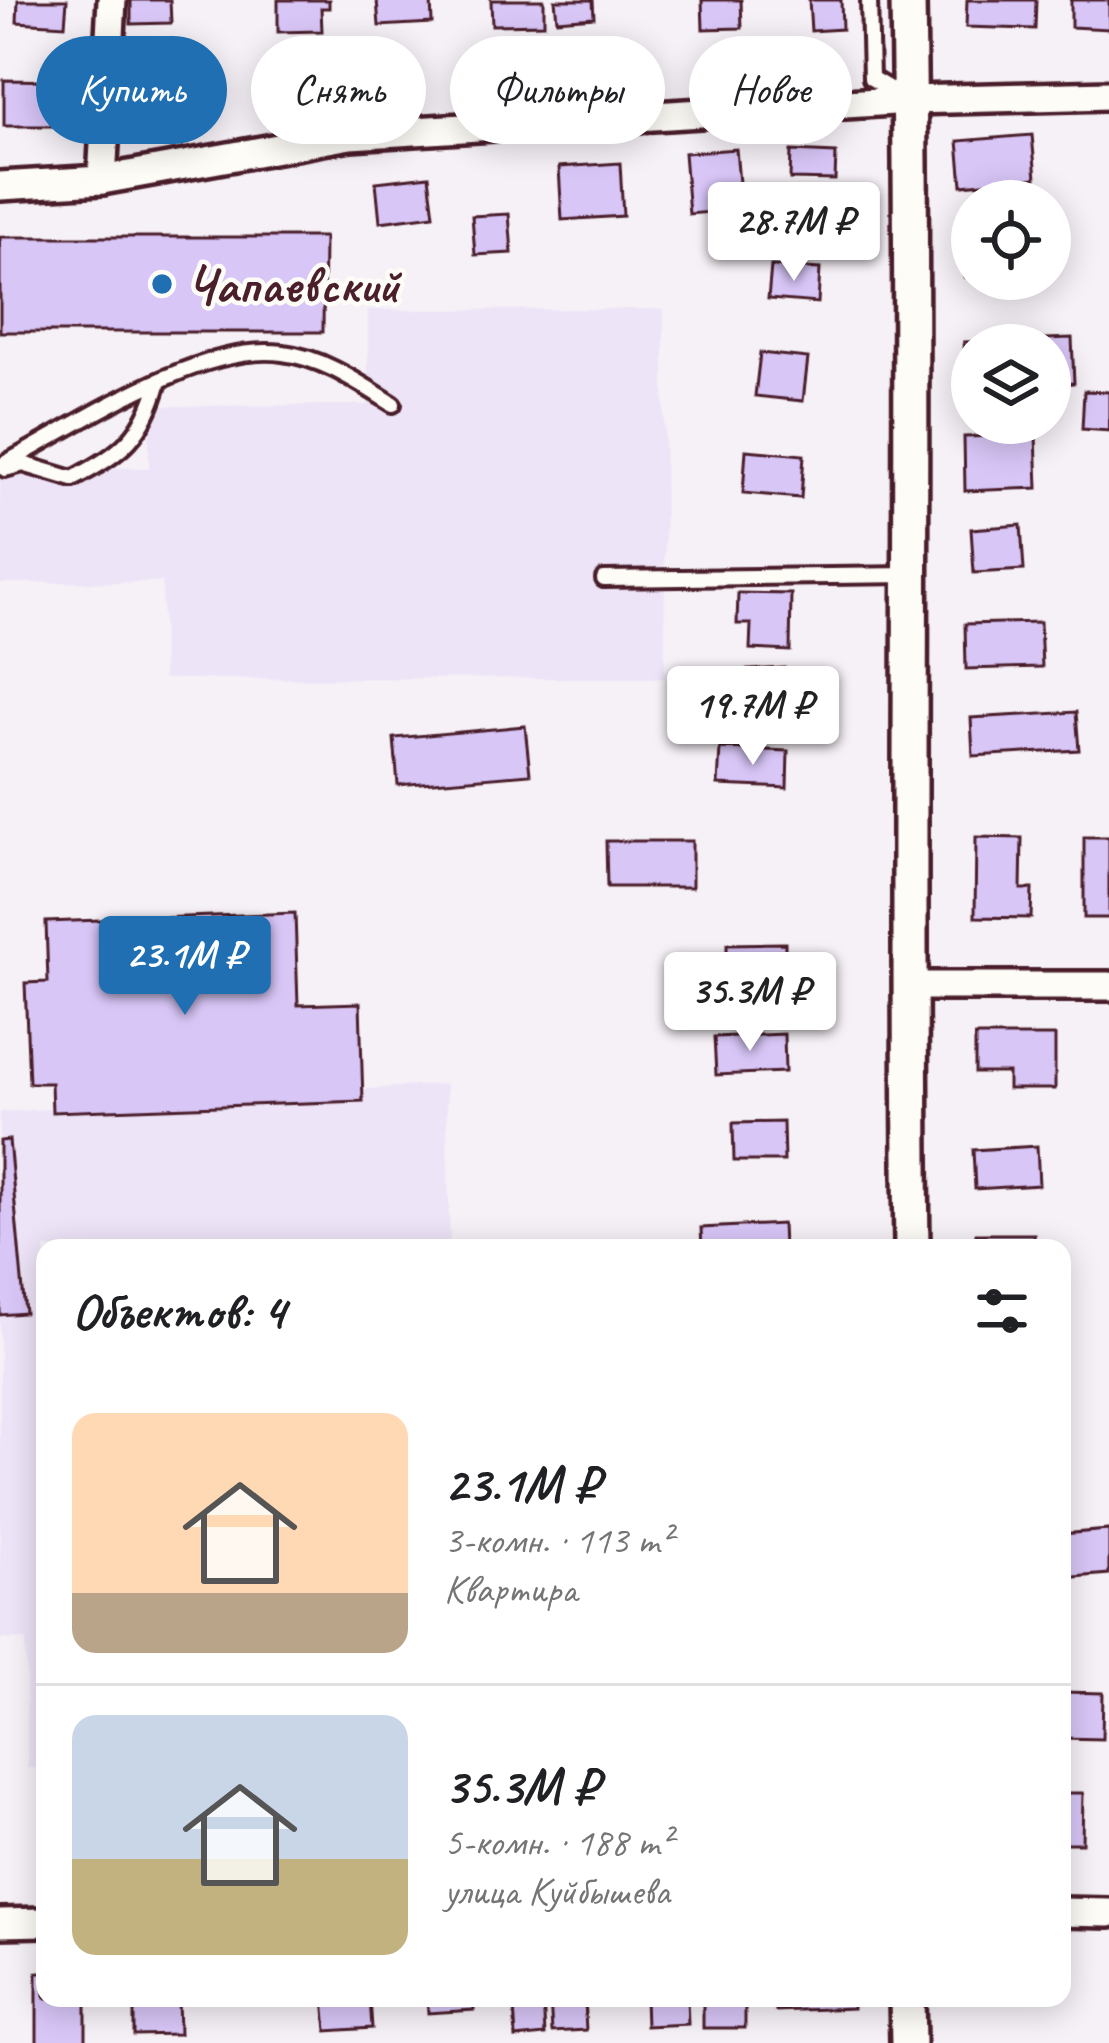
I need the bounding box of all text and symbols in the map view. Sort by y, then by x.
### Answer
chip: Купить [36,36,227,144]
chip: Снять [251,36,426,144]
chip: Фильтры [450,36,665,144]
chip: Новое [689,36,852,144]
map controls [951,180,1071,444]
button: locate [951,180,1071,300]
pin: 28.7M ₽ [683,182,905,284]
text: 28.7M ₽ [735,196,853,245]
place label: Чапаевский [186,253,403,317]
marker: Чапаевский [149,271,175,297]
button: layers [951,324,1071,444]
pin: 19.7M ₽ [642,666,864,768]
text: 19.7M ₽ [694,680,812,729]
pin: 23.1M ₽ [74,916,296,1018]
text: 23.1M ₽ [126,930,244,979]
pin: 35.3M ₽ [639,952,861,1054]
text: 35.3M ₽ [691,966,809,1015]
icon: filters [969,1278,1035,1344]
text: Объектов: 4 [72,1279,285,1343]
text: 23.1M ₽ [444,1452,599,1516]
icon: home [168,1461,312,1605]
text: 3-комн. · 113 m² [444,1516,672,1565]
text: Квартира [444,1565,577,1614]
text: 35.3M ₽ [444,1754,598,1818]
icon: home [168,1763,312,1907]
text: 5-комн. · 188 m² [444,1818,672,1867]
text: улица Куйбышева [444,1867,670,1916]

